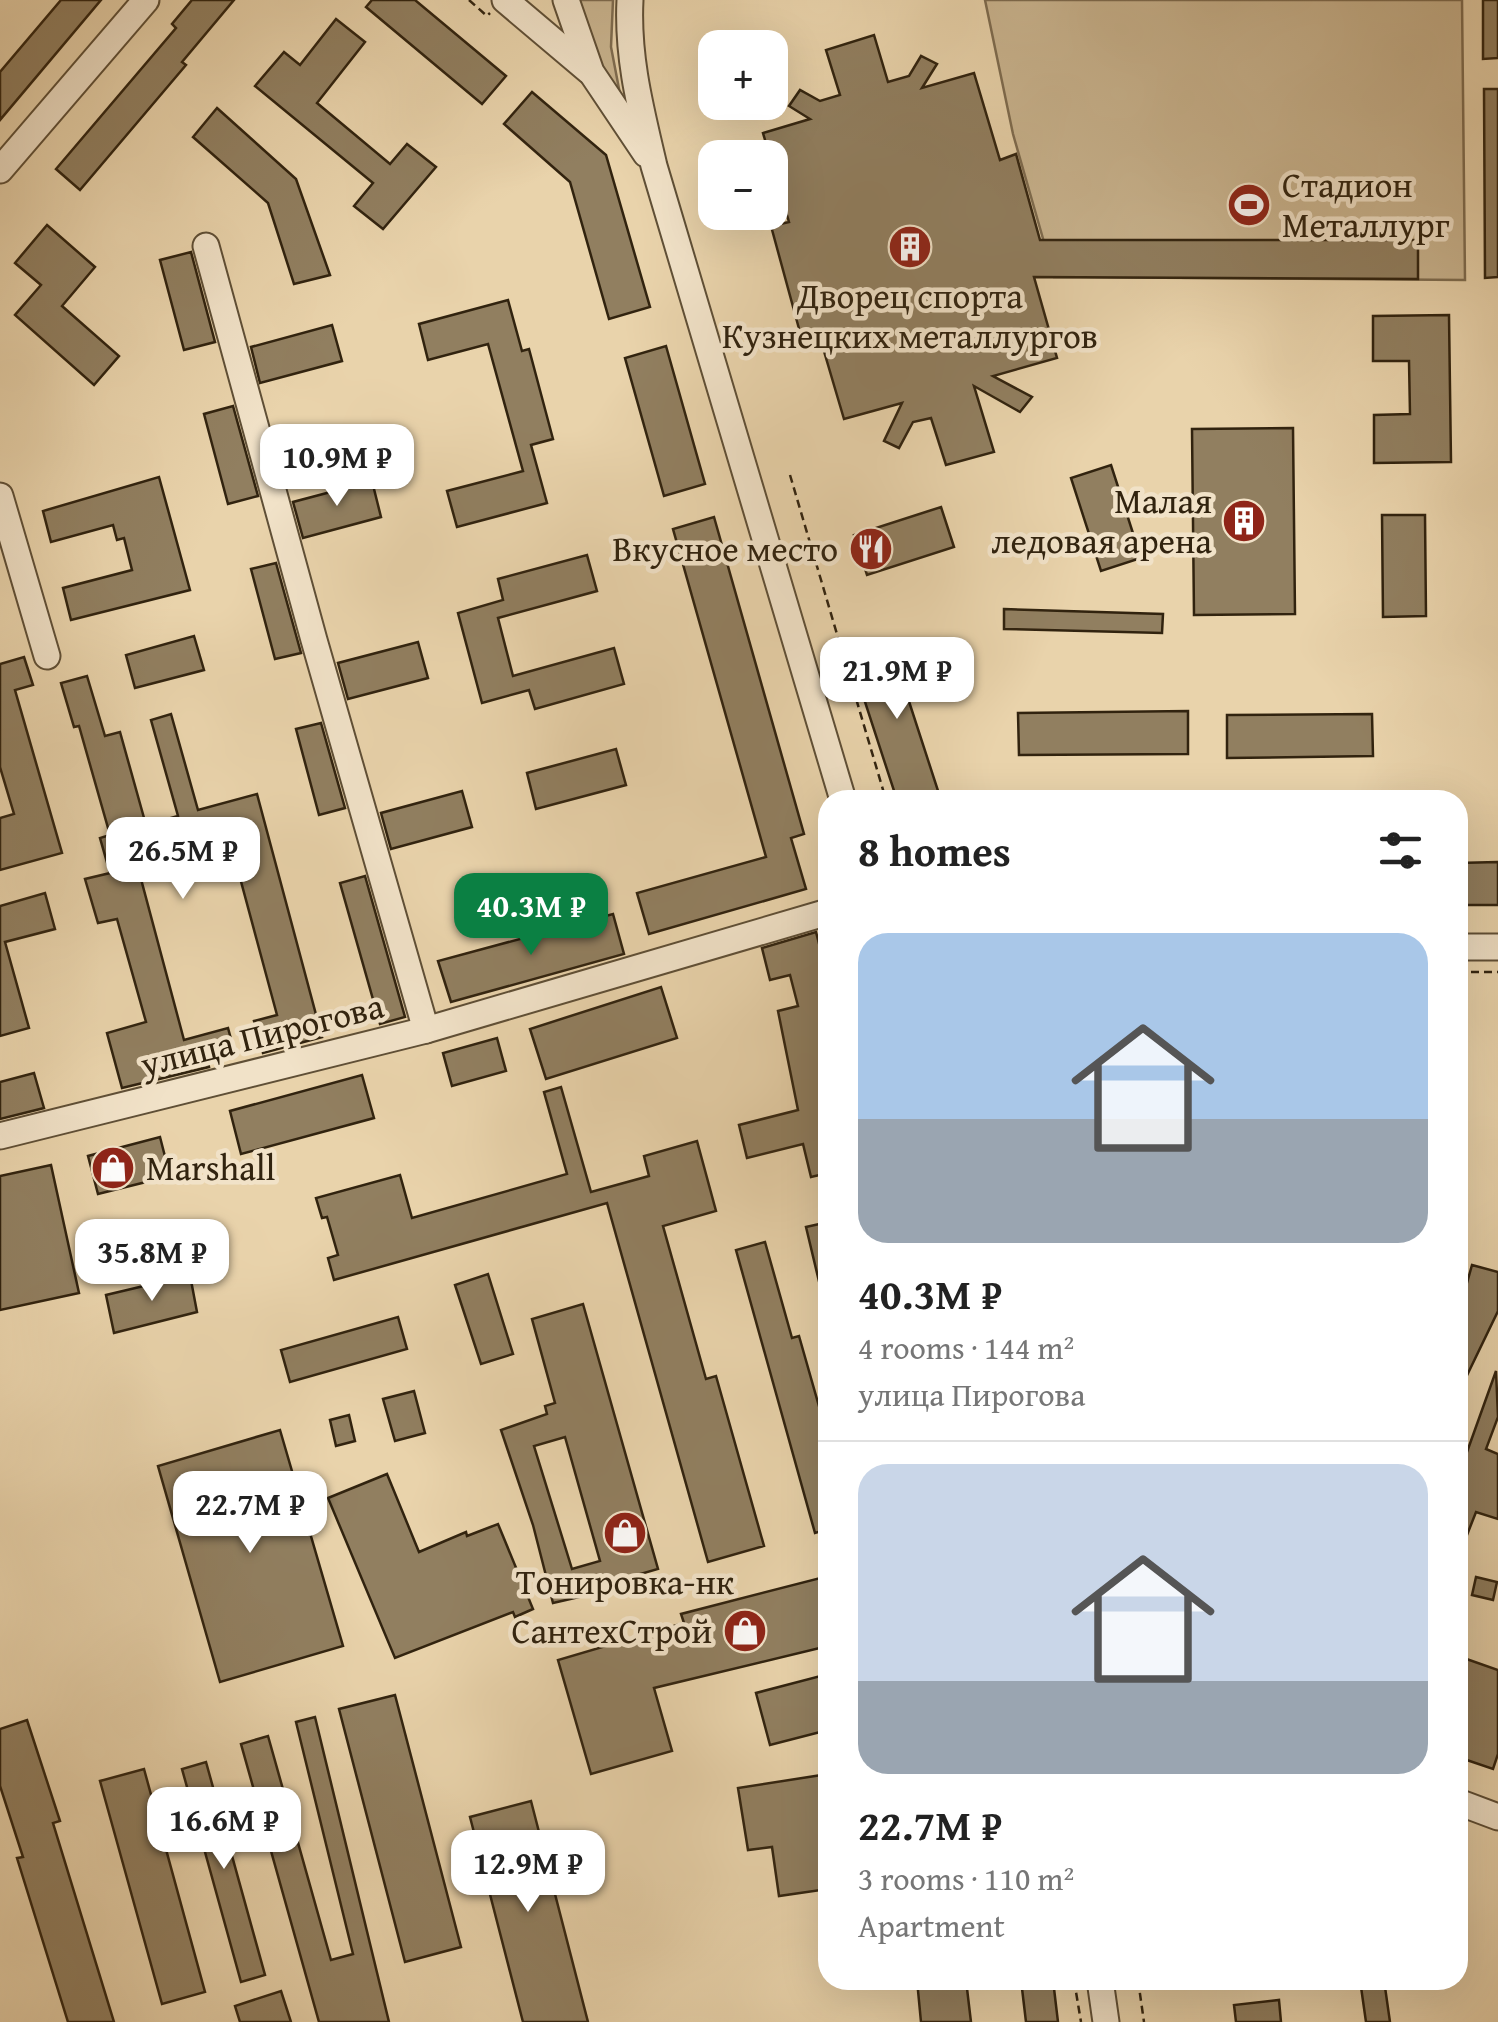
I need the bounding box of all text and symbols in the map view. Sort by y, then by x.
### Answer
map controls [698,30,788,230]
button: + [698,30,788,120]
button: − [698,140,788,230]
place label: Стадион Металлург [1282,159,1450,250]
sports icon: Стадион Металлург [1226,182,1272,228]
building icon: Дворец спорта Кузнецких металлургов [887,224,933,270]
place label: Дворец спорта Кузнецких металлургов [722,270,1098,361]
pin: 10.9M ₽ [245,424,429,509]
text: 10.9M ₽ [282,433,392,480]
place label: Малая ледовая арена [991,475,1212,566]
building icon: Малая ледовая арена [1221,498,1267,544]
place label: Вкусное место [612,523,838,574]
restaurant icon: Вкусное место [848,526,894,572]
pin: 21.9M ₽ [805,637,989,722]
text: 21.9M ₽ [842,646,952,693]
pin: 26.5M ₽ [91,817,275,902]
text: 8 homes [858,820,1011,881]
icon: filters [1373,823,1428,878]
text: 26.5M ₽ [128,826,238,873]
pin: 40.3M ₽ [439,873,623,958]
text: 40.3M ₽ [476,882,586,929]
street label: улица Пирогова [134,980,389,1090]
icon: home [1053,998,1233,1178]
place label: Marshall [146,1142,276,1193]
shop icon: Marshall [90,1145,136,1191]
pin: 35.8M ₽ [60,1219,244,1304]
text: 35.8M ₽ [97,1228,207,1275]
text: 40.3M ₽ [858,1263,1002,1324]
text: 4 rooms · 144 m² [858,1324,1074,1371]
text: улица Пирогова [858,1371,1085,1418]
pin: 22.7M ₽ [158,1471,342,1556]
text: 22.7M ₽ [195,1480,305,1527]
shop icon: Тонировка-нк [602,1510,648,1556]
icon: home [1053,1529,1233,1709]
place label: Тонировка-нк [516,1556,735,1607]
place label: СантехСтрой [511,1605,712,1656]
shop icon: СантехСтрой [722,1608,768,1654]
pin: 16.6M ₽ [132,1787,316,1872]
text: 22.7M ₽ [858,1794,1002,1855]
text: 16.6M ₽ [169,1796,279,1843]
pin: 12.9M ₽ [436,1830,620,1915]
text: 12.9M ₽ [473,1839,583,1886]
text: 3 rooms · 110 m² [858,1855,1074,1902]
text: Apartment [858,1902,1005,1949]

